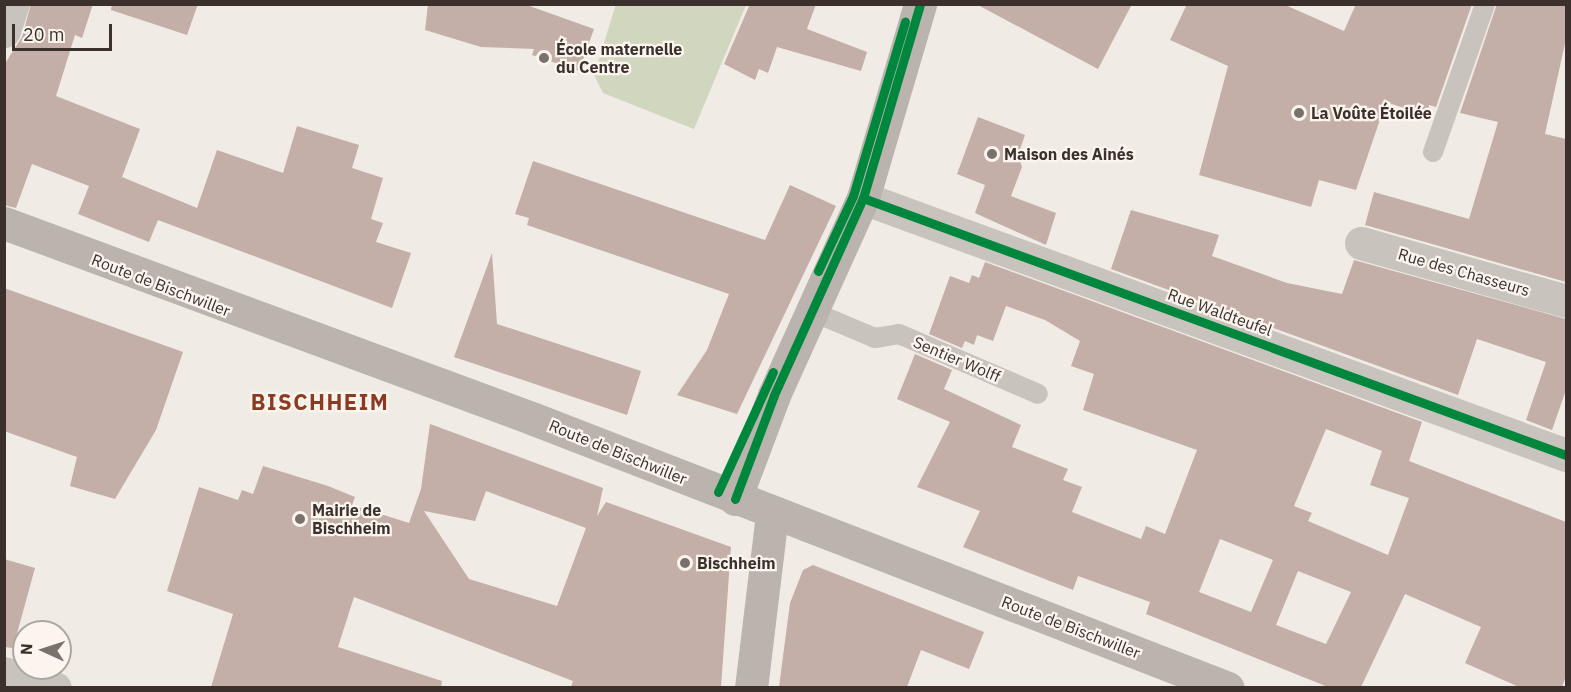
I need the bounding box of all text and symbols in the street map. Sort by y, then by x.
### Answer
scale bar [15,12,116,50]
text: 20 m [23,23,65,46]
place label: École maternelle du Centre [556,39,682,77]
marker: École maternelle du Centre [537,51,551,65]
place label: La Voûte Étoilée [1311,103,1432,123]
marker: La Voûte Étoilée [1292,106,1306,120]
place label: Maison des Ainés [1004,144,1134,164]
marker: Maison des Ainés [985,147,999,161]
street label: Rue des Chasseurs [1396,244,1532,300]
street label: Route de Bischwiller [89,250,233,320]
street label: Rue Waldteufel [1165,284,1275,340]
street label: Sentier Wolff [910,332,1004,386]
district label: BISCHHEIM [251,389,389,415]
street label: Route de Bischwiller [546,416,690,488]
place label: Mairie de Bischheim [312,500,391,538]
marker: Mairie de Bischheim [293,512,307,526]
place label: Bischheim [697,553,776,573]
marker: Bischheim [678,556,692,570]
street label: Route de Bischwiller [999,592,1143,662]
north arrow [12,620,72,680]
text: N [16,643,36,655]

